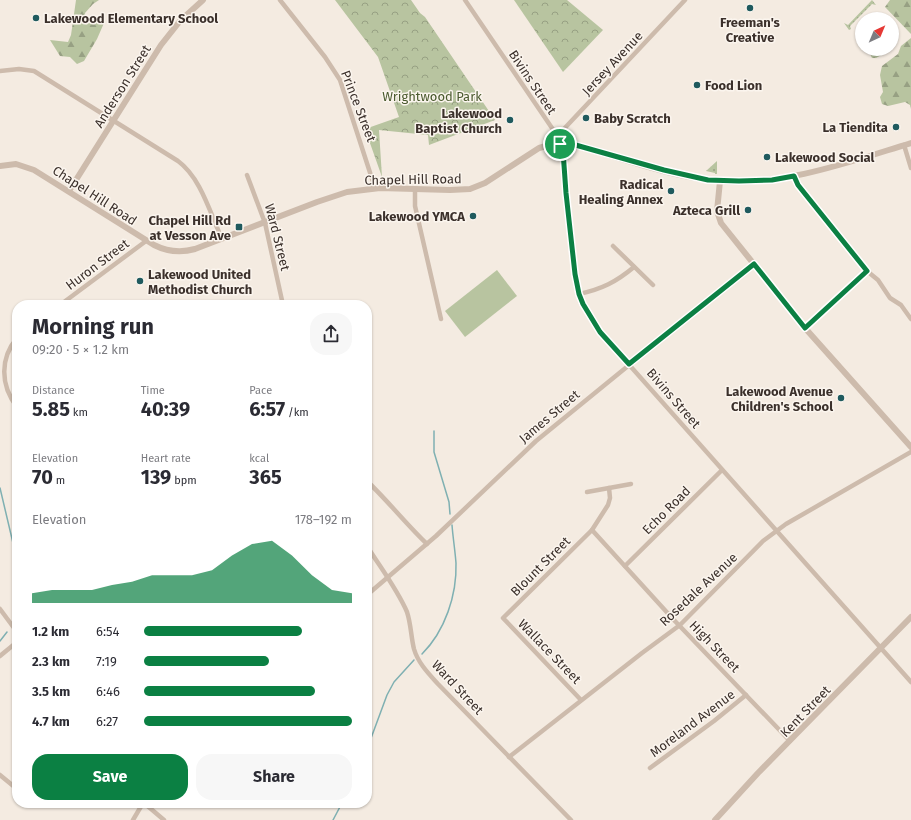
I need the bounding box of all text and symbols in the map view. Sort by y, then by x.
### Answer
marker: Freeman's Creative [745,3,755,13]
place label: Lakewood Elementary School [44,11,218,26]
north arrow [855,12,899,56]
map controls [855,12,899,56]
marker: Lakewood Elementary School [31,13,41,23]
place label: Freeman's Creative [720,15,781,45]
street label: Jersey Avenue [579,28,646,98]
street label: Anderson Street [91,42,154,130]
street label: Bivins Street [506,47,560,117]
street label: Prince Street [338,68,379,144]
place label: Food Lion [705,78,762,93]
marker: Food Lion [692,80,702,90]
park label: Wrightwood Park [382,89,482,104]
place label: Lakewood Baptist Church [415,106,502,136]
place label: Baby Scratch [594,111,671,126]
marker: Baby Scratch [581,113,591,123]
marker: Lakewood Baptist Church [505,115,515,125]
place label: La Tiendita [822,120,888,135]
marker: La Tiendita [891,122,901,132]
pin [543,127,577,161]
icon: arrive [549,133,571,155]
place label: Lakewood Social [775,150,875,165]
marker: Lakewood Social [762,152,772,162]
street label: Chapel Hill Road [50,163,140,228]
street label: Chapel Hill Road [364,171,462,188]
place label: Radical Healing Annex [579,177,663,207]
marker: Radical Healing Annex [666,186,676,196]
street label: Ward Street [262,202,293,272]
place label: Azteca Grill [672,203,740,218]
marker: Azteca Grill [743,205,753,215]
place label: Lakewood YMCA [369,209,465,224]
marker: Lakewood YMCA [468,211,478,221]
place label: Chapel Hill Rd at Vesson Ave [148,213,231,243]
marker: Chapel Hill Rd at Vesson Ave [234,222,244,232]
street label: Huron Street [63,236,132,293]
place label: Lakewood United Methodist Church [148,267,252,297]
marker: Lakewood United Methodist Church [135,276,145,286]
text: Morning run [32,313,154,340]
button: share [310,313,352,355]
text: 09:20 · 5 × 1.2 km [32,342,129,357]
street label: Bivins Street [644,365,704,431]
text: Distance [32,384,75,397]
text: Time [141,384,165,397]
text: Pace [249,384,272,397]
place label: Lakewood Avenue Children's School [726,384,833,414]
street label: James Street [516,387,583,446]
marker: Lakewood Avenue Children's School [836,393,846,403]
text: 5.85 [32,397,70,421]
text: 40:39 [141,397,190,421]
text: 6:57 [249,397,285,421]
text: km [70,406,88,419]
text: /km [285,406,309,419]
text: Elevation [32,452,78,465]
text: Heart rate [141,452,191,465]
text: kcal [249,452,269,465]
text: 70 [32,465,53,489]
text: 139 [141,465,171,489]
text: 365 [249,465,282,489]
text: m [53,474,65,487]
text: bpm [171,474,197,487]
street label: Echo Road [639,483,693,537]
text: Elevation [32,512,86,527]
text: 178–192 m [295,512,352,527]
street label: Blount Street [508,533,573,599]
street label: Rosedale Avenue [656,550,740,629]
street label: Wallace Street [515,616,584,687]
street label: High Street [686,618,743,675]
text: 1.2 km [32,624,69,639]
text: 6:54 [96,624,120,639]
text: 2.3 km [32,654,70,669]
text: 7:19 [96,654,117,669]
street label: Ward Street [429,657,487,718]
street label: Kent Street [777,682,834,740]
text: 3.5 km [32,684,70,699]
text: 6:46 [96,684,120,699]
street label: Moreland Avenue [647,687,738,760]
text: 4.7 km [32,714,70,729]
text: 6:27 [96,714,118,729]
button: Save [32,754,188,800]
button: Share [196,754,352,800]

